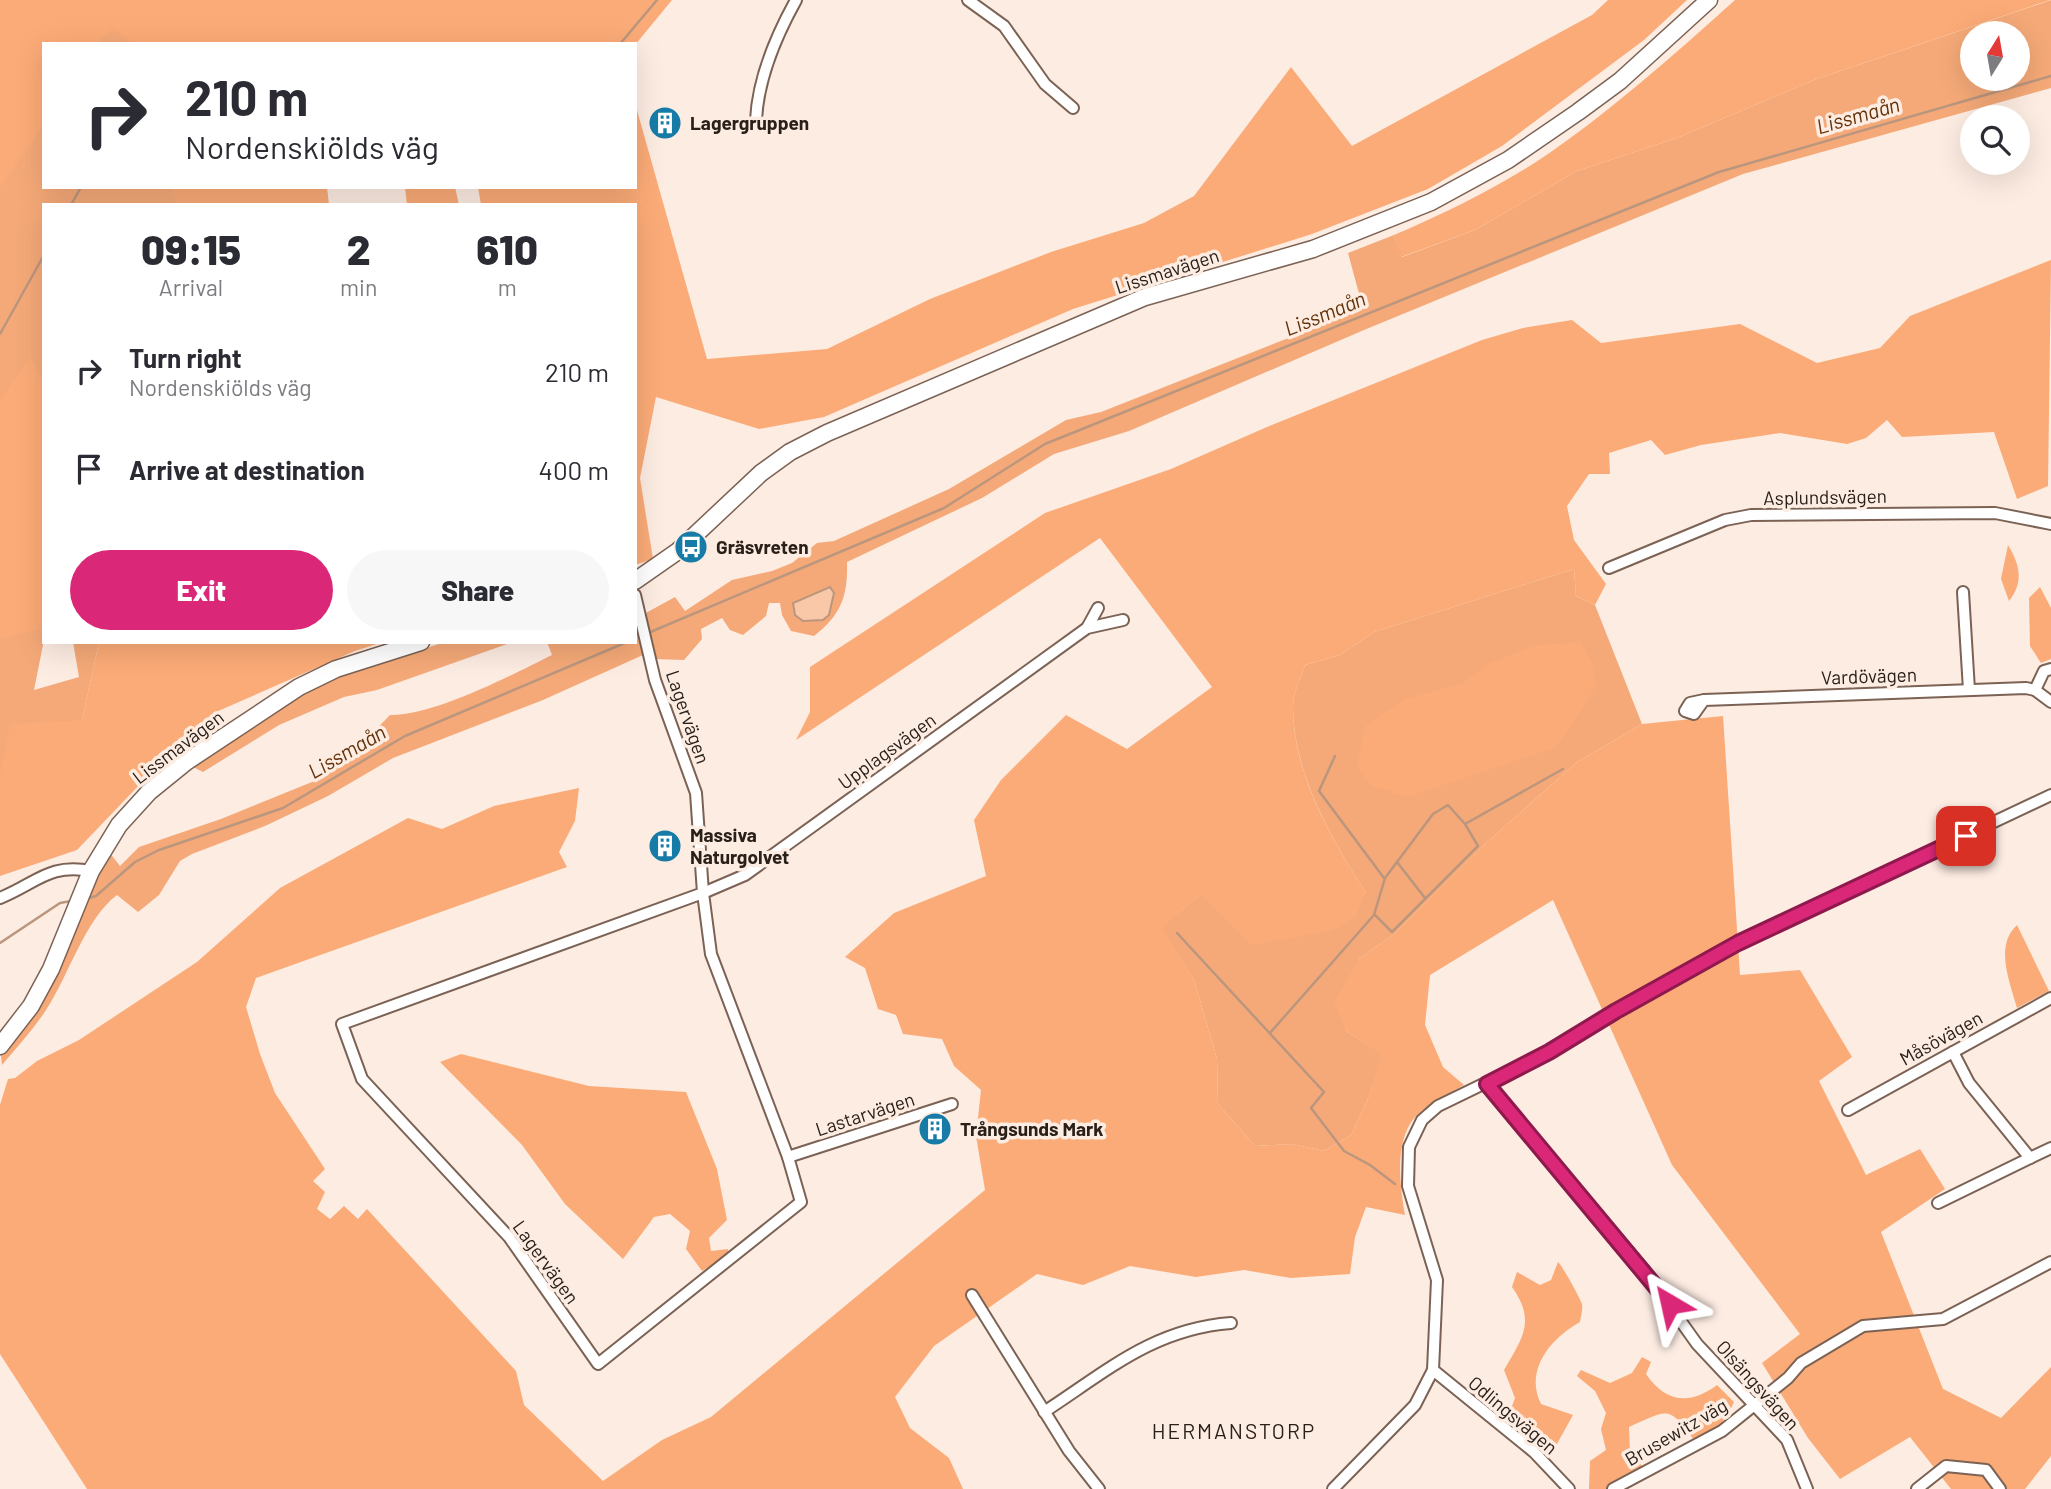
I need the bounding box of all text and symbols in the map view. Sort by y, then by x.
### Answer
north arrow [1960,21,2030,91]
map controls [1960,21,2030,175]
text: 210 m [185,67,308,126]
icon: right [70,70,161,161]
water label: Lissmaån [1813,91,1902,138]
building icon: Lagergruppen [646,104,684,142]
button: search [1960,105,2030,175]
place label: Lagergruppen [690,111,809,134]
text: Nordenskiölds väg [185,127,439,165]
text: 09:15 [141,223,241,273]
text: 2 [347,223,371,273]
text: 610 [476,223,538,273]
street label: Lissmavägen [1112,243,1222,298]
text: Arrival [159,273,223,301]
text: min [340,273,377,301]
text: m [498,273,517,301]
water label: Lissmaån [1280,285,1369,340]
text: Turn right [129,342,242,373]
icon: right [70,352,108,390]
text: 210 m [545,356,609,387]
text: Nordenskiölds väg [129,373,312,401]
icon: arrive [70,450,108,488]
text: Arrive at destination [129,454,365,485]
text: 400 m [539,454,609,485]
street label: Asplundsvägen [1763,484,1887,509]
bus stop icon: Gräsvreten [672,528,710,566]
place label: Gräsvreten [716,535,809,558]
button: Exit [70,550,333,630]
button: Share [347,550,609,630]
street label: Vardövägen [1821,662,1917,689]
street label: Lagervägen [662,667,715,767]
street label: Lissmavägen [128,705,228,788]
street label: Upplagsvägen [833,707,940,794]
water label: Lissmaån [303,719,389,783]
pin [1936,806,1996,866]
icon: arrive [1947,817,1985,855]
place label: Massiva Naturgolvet [690,823,789,868]
building icon: Massiva Naturgolvet [646,827,684,865]
street label: Måsövägen [1895,1005,1986,1070]
street label: Lastarvägen [812,1087,917,1140]
building icon: Trångsunds Mark [916,1110,954,1148]
place label: Trångsunds Mark [960,1117,1103,1140]
street label: Lagervägen [509,1216,584,1308]
position arrow [1633,1267,1707,1341]
street label: Olsängsvägen [1712,1335,1805,1434]
street label: Odlingsvägen [1464,1371,1563,1459]
street label: Brusewitz väg [1620,1393,1731,1470]
district label: HERMANSTORP [1152,1418,1316,1443]

